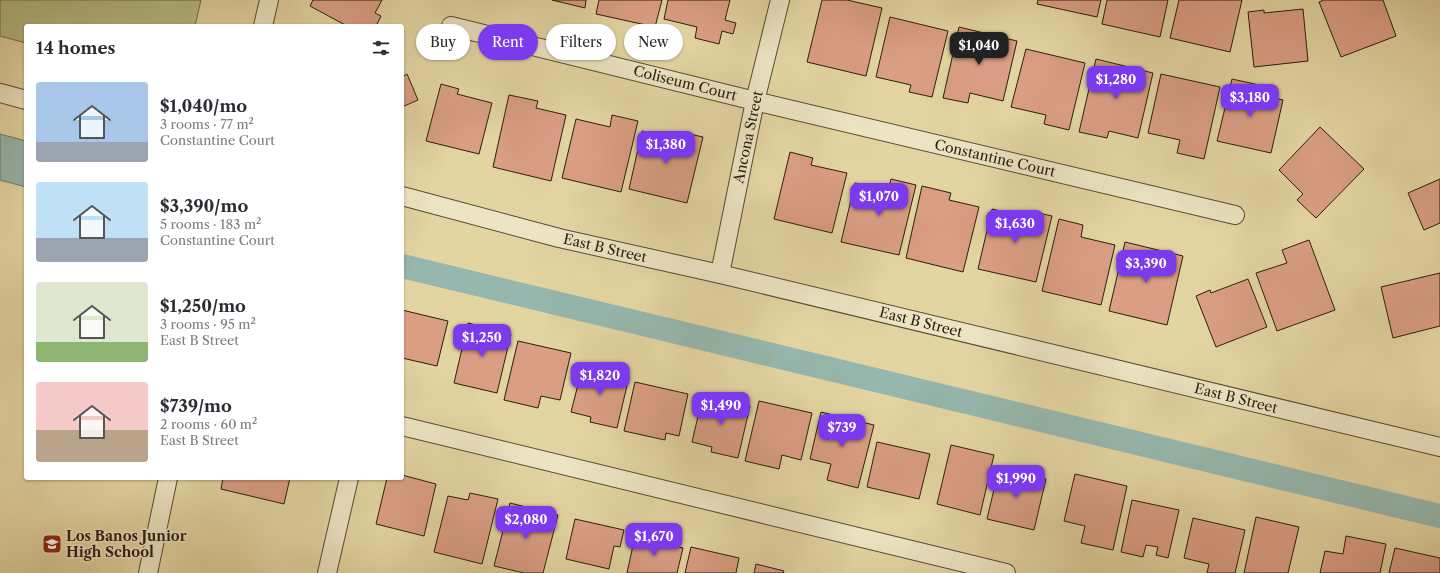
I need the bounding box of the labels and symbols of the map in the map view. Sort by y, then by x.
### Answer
pin: $1,040 [946,32,1012,66]
street label: Coliseum Court [631,61,739,105]
pin: $1,280 [1083,66,1149,100]
pin: $3,180 [1217,84,1283,118]
street label: Ancona Street [729,89,767,186]
pin: $1,380 [633,131,699,165]
street label: Constantine Court [933,135,1057,181]
pin: $1,070 [846,183,912,217]
pin: $1,630 [982,210,1048,244]
street label: East B Street [562,230,648,266]
pin: $3,390 [1113,250,1179,284]
street label: East B Street [878,303,964,341]
pin: $1,250 [449,324,515,358]
pin: $1,820 [567,362,633,396]
street label: East B Street [1193,379,1279,417]
pin: $1,490 [688,392,754,426]
pin: $739 [818,414,866,448]
pin: $1,990 [983,465,1049,499]
pin: $2,080 [493,506,559,540]
pin: $1,670 [621,523,687,557]
place label: Los Banos Junior High School [66,527,187,561]
school or university icon: Los Banos Junior High School [41,533,63,555]

